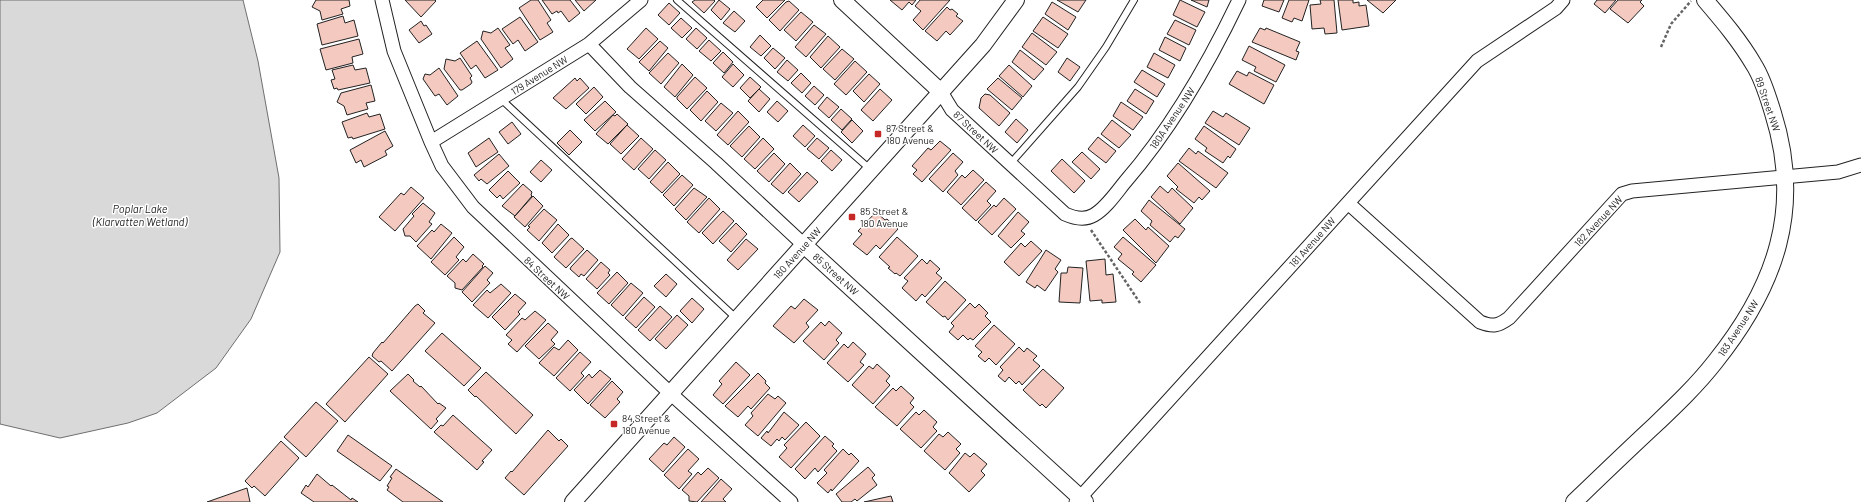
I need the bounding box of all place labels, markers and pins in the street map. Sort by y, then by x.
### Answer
place label: 87 Street & 180 Avenue [886,122,934,146]
marker: 87 Street & 180 Avenue [873,129,883,139]
place label: 85 Street & 180 Avenue [860,205,908,229]
marker: 85 Street & 180 Avenue [847,212,857,222]
place label: 84 Street & 180 Avenue [622,412,671,436]
marker: 84 Street & 180 Avenue [609,419,619,429]

